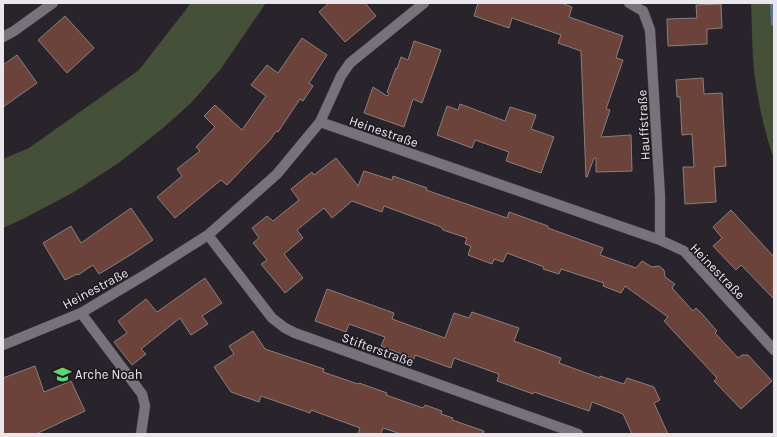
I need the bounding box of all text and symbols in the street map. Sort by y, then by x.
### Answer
street label: Hauffstraße [634,89,653,161]
street label: Heinestraße [347,113,421,150]
street label: Heinestraße [687,240,748,303]
street label: Heinestraße [60,265,131,312]
street label: Stifterstraße [340,329,416,370]
school or university icon: Arche Noah [52,364,72,384]
place label: Arche Noah [75,367,142,382]

